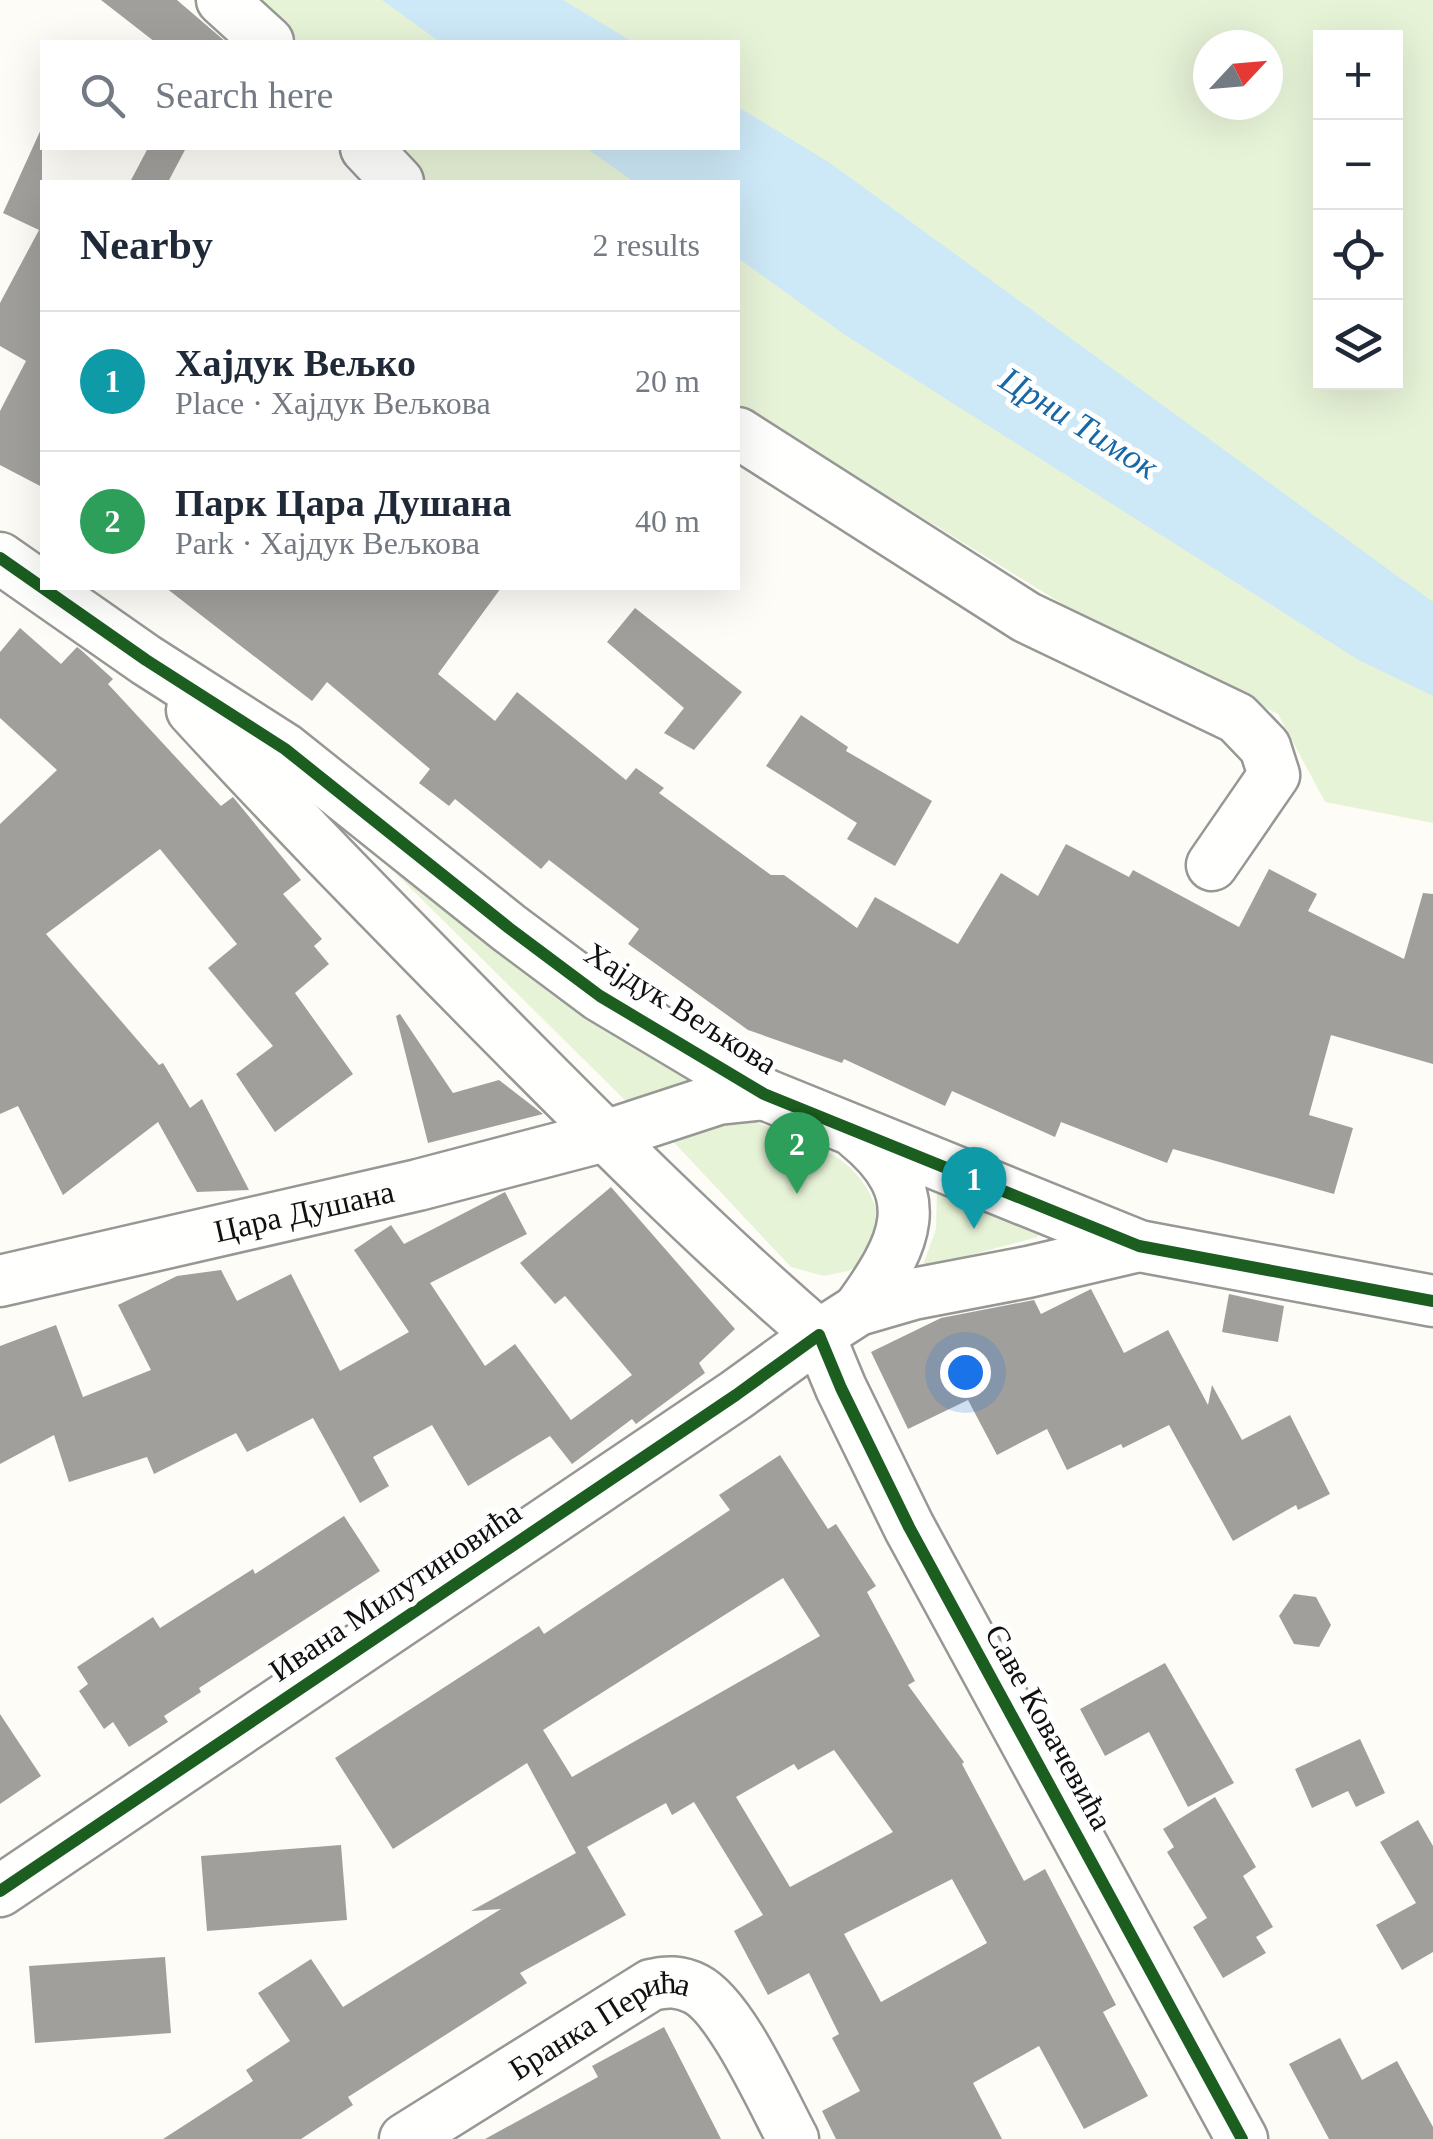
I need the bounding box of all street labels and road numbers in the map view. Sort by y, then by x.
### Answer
street label: Хајдук Вељкова [578,935,784,1081]
street label: Цара Душана [211,1173,398,1249]
street label: Ивана Милутиновића [262,1493,528,1689]
street label: Саве Ковачевића [978,1618,1120,1836]
street label: Бранка Перића [502,1964,694,2087]

